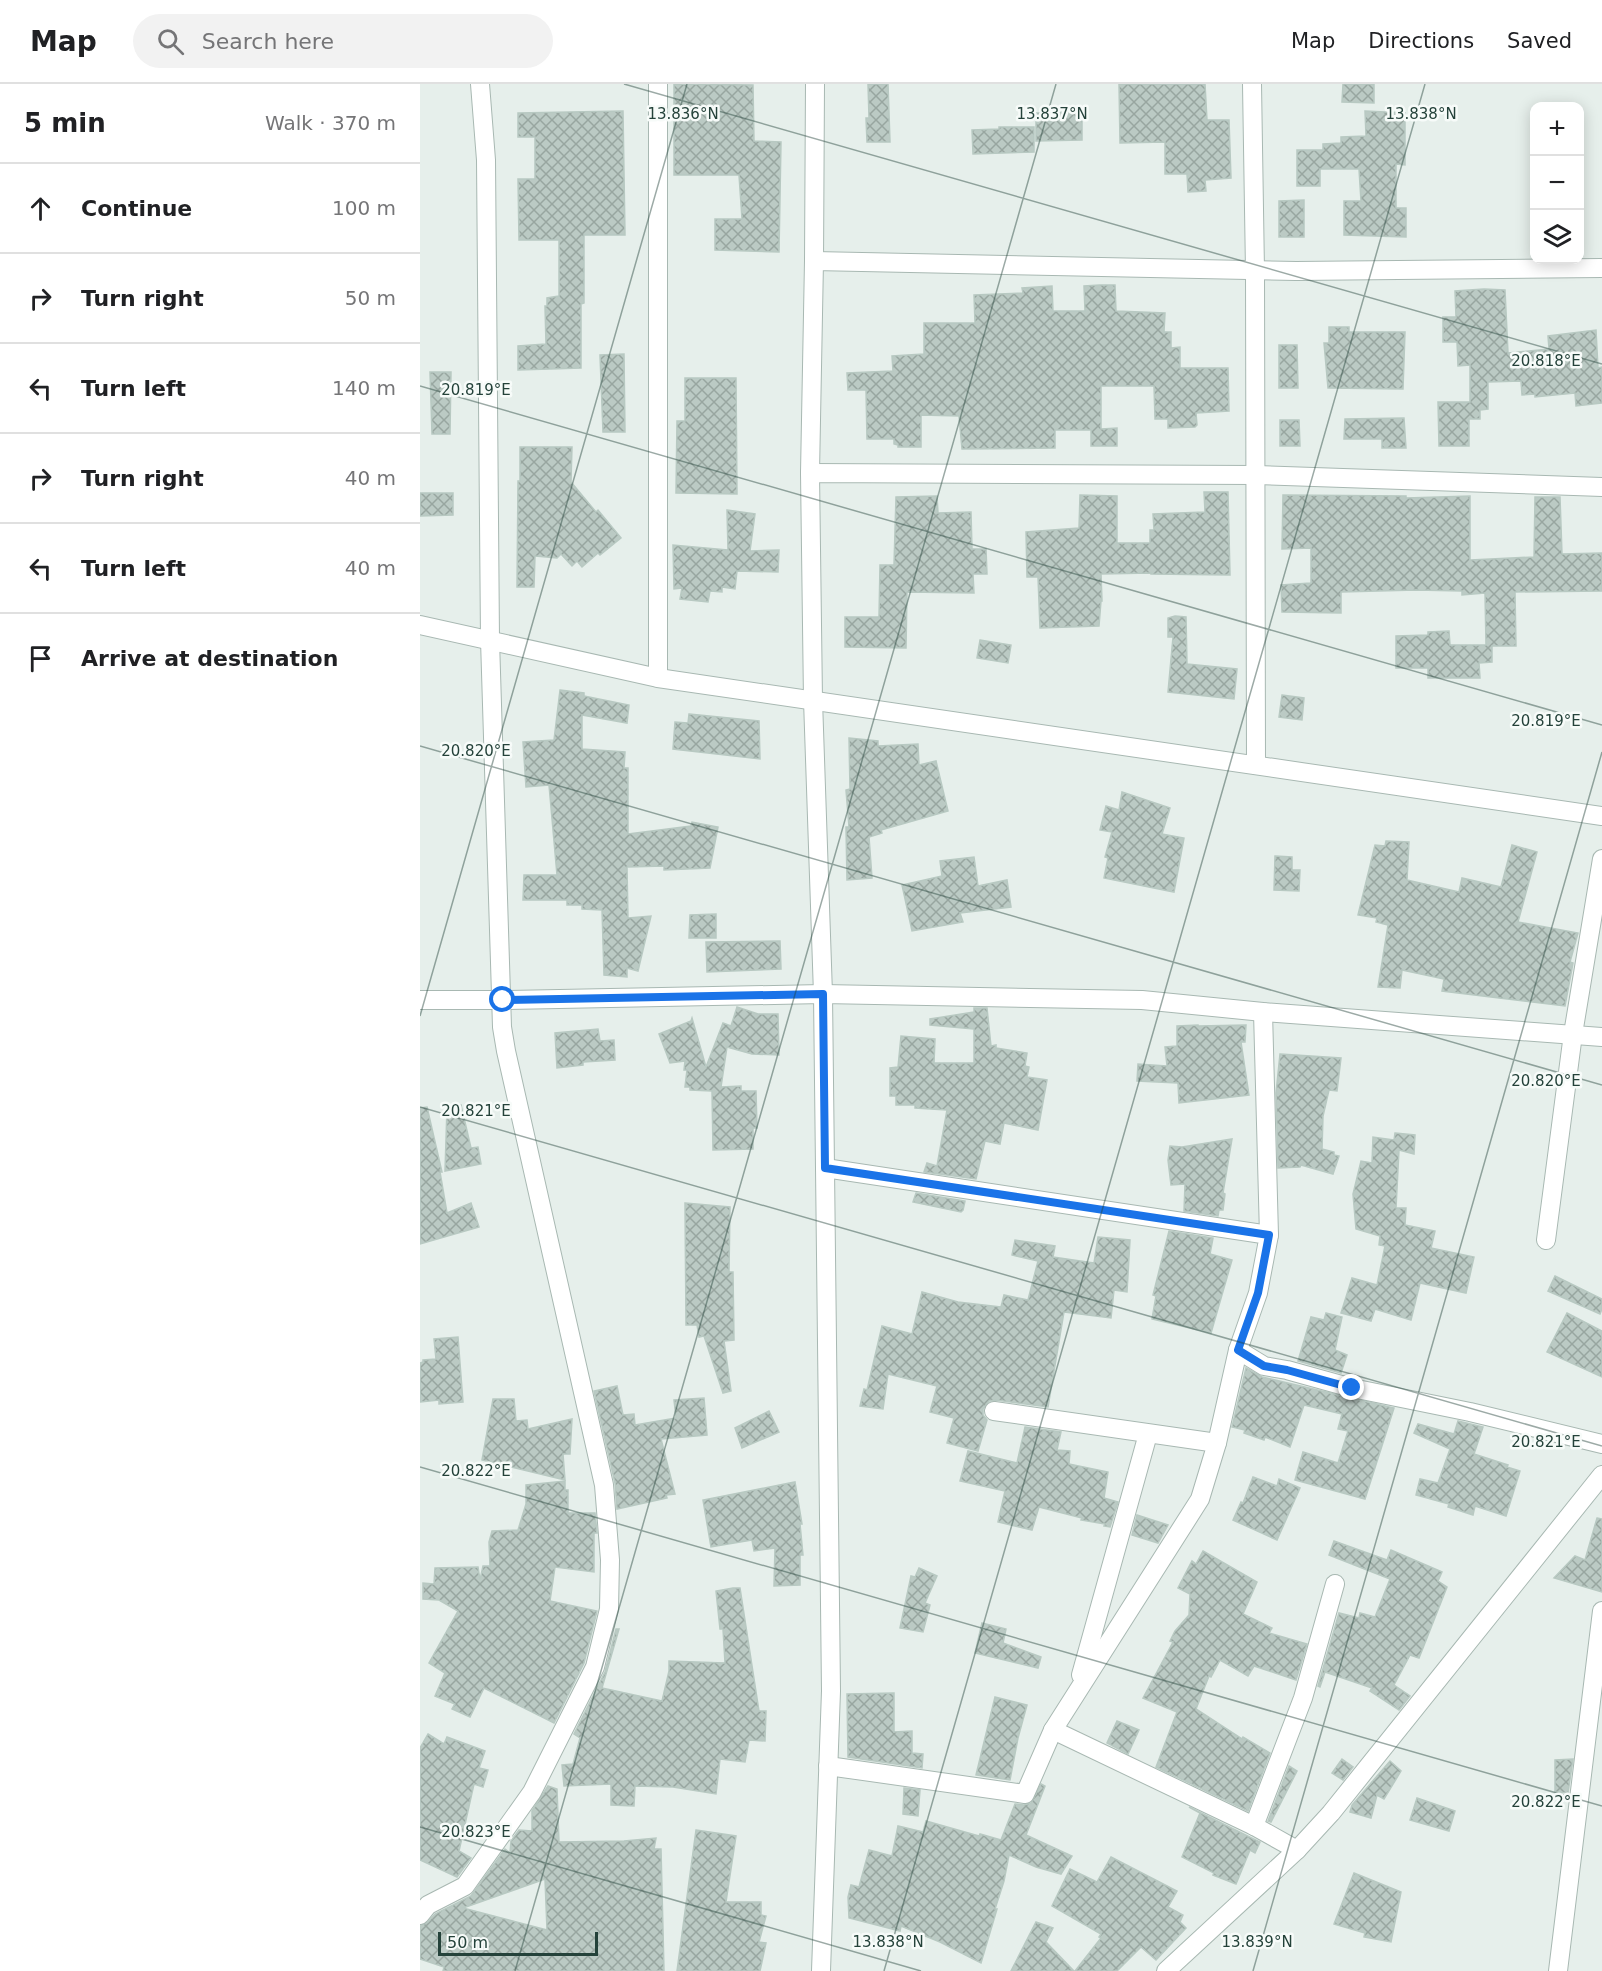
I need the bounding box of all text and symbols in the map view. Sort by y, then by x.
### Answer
search box [133,14,553,68]
text: Map [30,25,97,58]
icon: search [154,25,187,58]
text: Search here [202,29,334,54]
text: Map [1291,29,1335,53]
text: Directions [1368,29,1474,53]
text: Saved [1507,29,1572,53]
map controls [1530,102,1584,264]
button: + [1530,102,1584,156]
text: 13.836°N [647,105,719,123]
text: 13.837°N [1016,105,1088,123]
text: 13.838°N [1385,105,1457,123]
text: 5 min [24,108,106,138]
text: Walk · 370 m [265,111,396,135]
button: − [1530,156,1584,210]
icon: ahead [24,192,57,225]
text: Continue [81,196,192,221]
text: 100 m [332,196,396,220]
button: layers [1530,210,1584,264]
icon: right [24,282,57,315]
text: Turn right [81,286,204,311]
text: 50 m [345,286,396,310]
text: 20.818°E [1511,352,1581,370]
icon: left [24,372,57,405]
text: Turn left [81,376,186,401]
text: 140 m [332,376,396,400]
text: 20.819°E [441,381,511,399]
icon: right [24,462,57,495]
text: Turn right [81,466,204,491]
text: 40 m [345,466,396,490]
icon: left [24,552,57,585]
text: Turn left [81,556,186,581]
text: 40 m [345,556,396,580]
icon: arrive [24,642,57,675]
text: Arrive at destination [81,646,338,671]
text: 20.819°E [1511,712,1581,730]
text: 20.820°E [441,742,511,760]
route start [489,986,515,1012]
text: 20.820°E [1511,1072,1581,1090]
text: 20.821°E [441,1102,511,1120]
route end [1338,1374,1364,1400]
text: 20.821°E [1511,1433,1581,1451]
text: 20.822°E [441,1462,511,1480]
text: 20.822°E [1511,1793,1581,1811]
text: 20.823°E [441,1823,511,1841]
scale bar [438,1929,598,1956]
text: 50 m [447,1933,488,1952]
text: 13.838°N [852,1933,924,1951]
text: 13.839°N [1221,1933,1293,1951]

